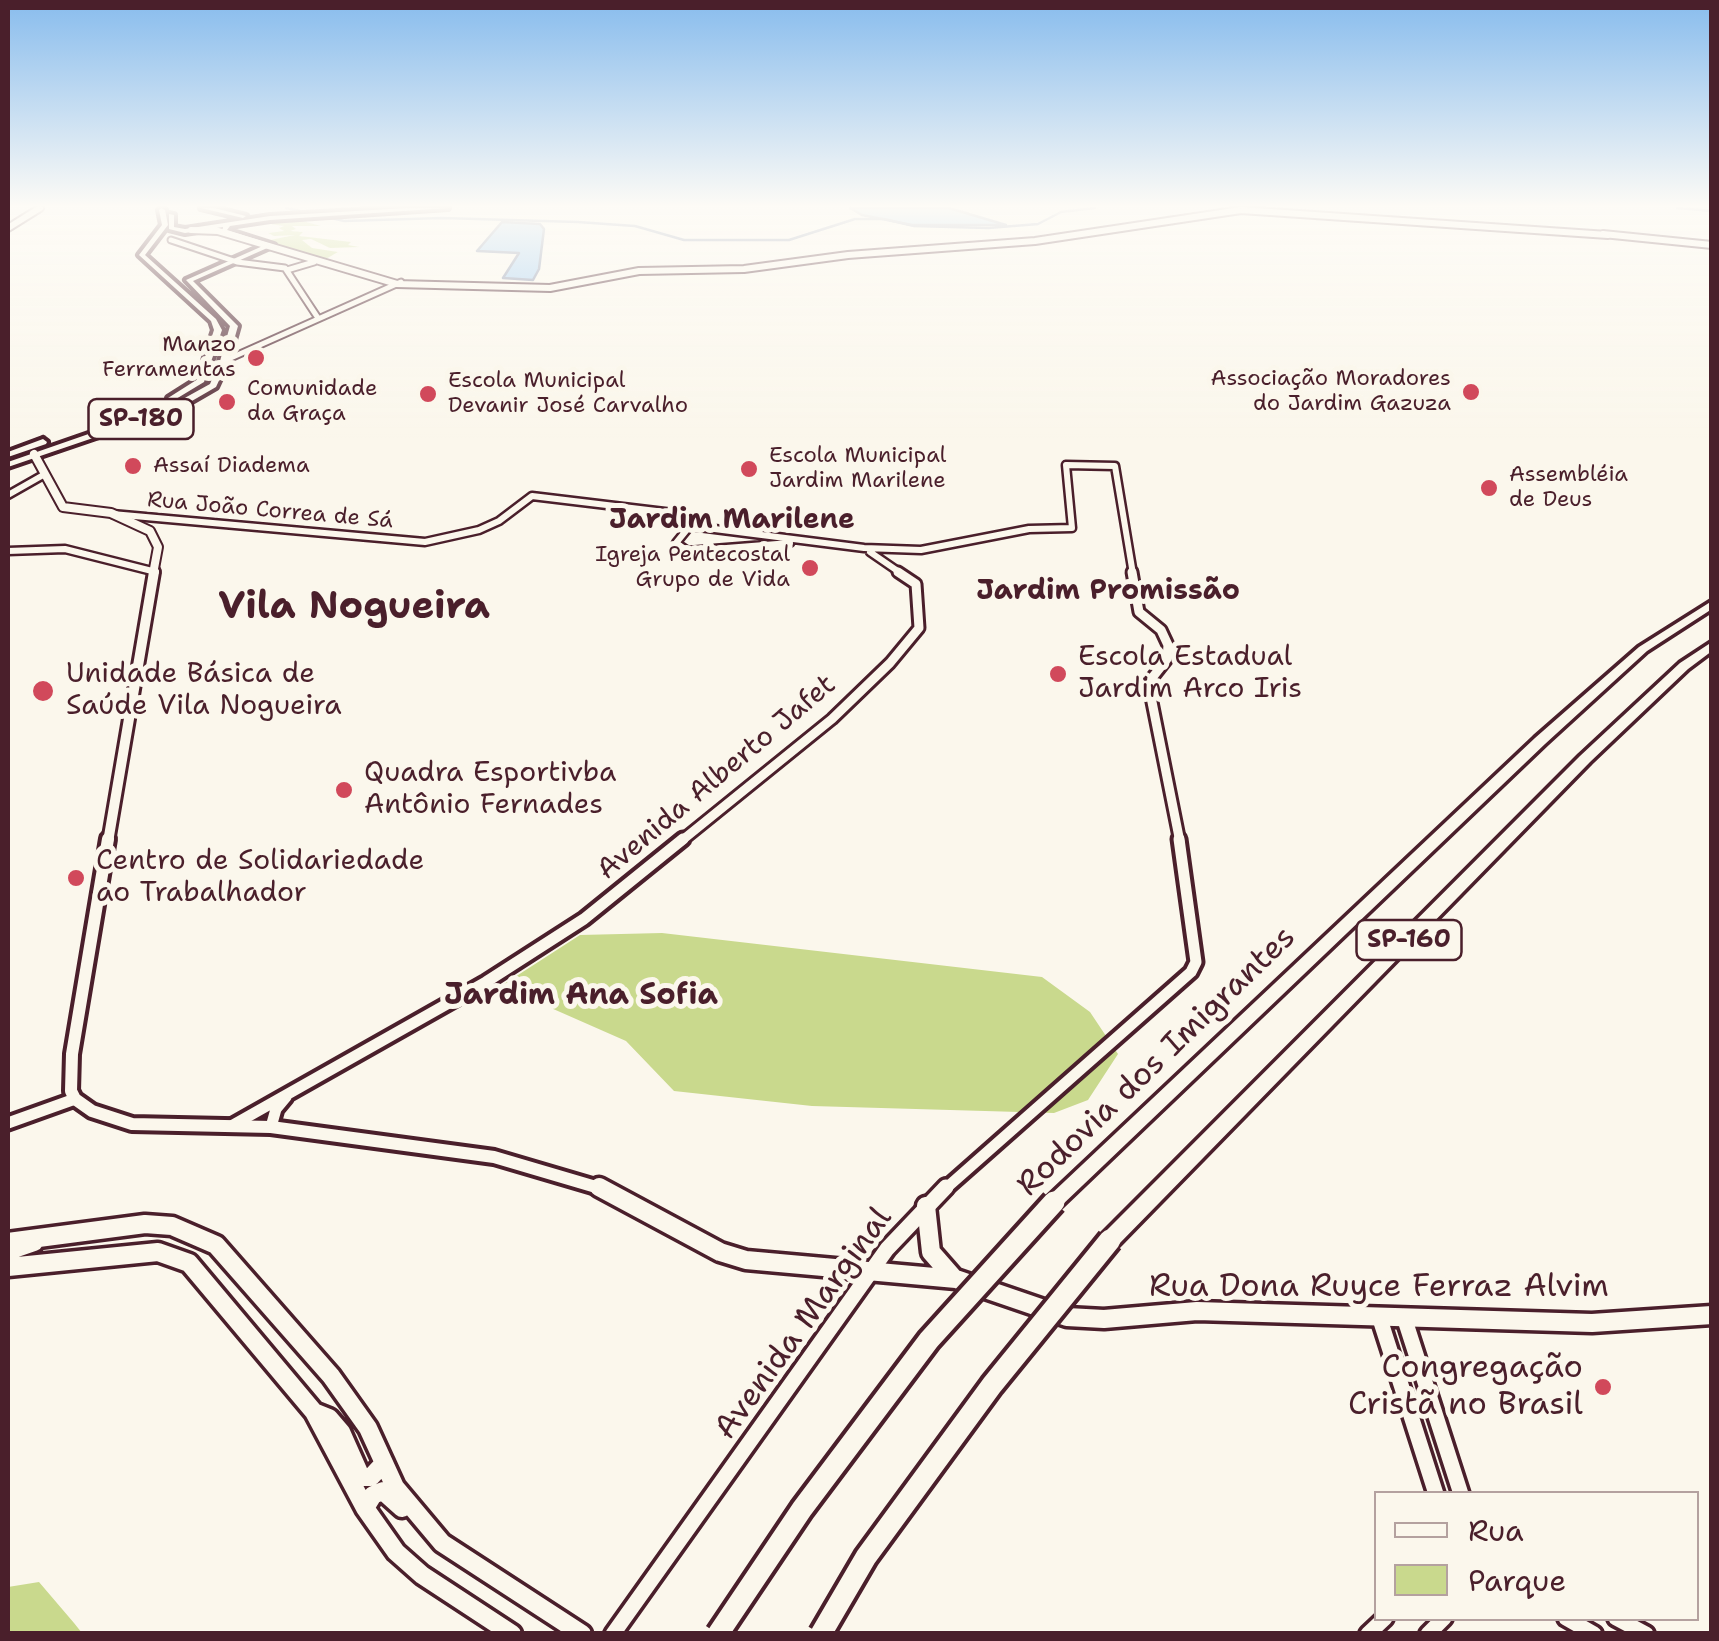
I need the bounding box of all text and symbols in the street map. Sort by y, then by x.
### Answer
place label: Manzo Ferramentas [102,332,236,384]
marker: Manzo Ferramentas [245,347,267,369]
place label: Associação Moradores do Jardim Gazuza [1211,366,1451,418]
place label: Escola Municipal Devanir José Carvalho [448,368,688,420]
place label: Comunidade da Graça [247,376,378,428]
marker: Associação Moradores do Jardim Gazuza [1460,381,1482,403]
marker: Escola Municipal Devanir José Carvalho [417,383,439,405]
marker: Comunidade da Graça [216,391,238,413]
road number: SP-180 [88,399,194,439]
place label: Escola Municipal Jardim Marilene [769,443,946,494]
place label: Assaí Diadema [153,453,310,479]
marker: Assaí Diadema [122,455,144,477]
marker: Escola Municipal Jardim Marilene [738,458,760,480]
place label: Assembléia de Deus [1509,462,1628,514]
marker: Assembléia de Deus [1478,477,1500,499]
street label: Rua João Correa de Sá [146,487,394,535]
district label: Jardim Marilene [609,504,855,538]
place label: Igreja Pentecostal Grupo de Vida [595,542,790,594]
marker: Igreja Pentecostal Grupo de Vida [799,557,821,579]
district label: Jardim Promissão [976,575,1240,609]
district label: Vila Nogueira [218,585,490,631]
place label: Escola Estadual Jardim Arco Iris [1078,641,1302,707]
place label: Unidade Básica de Saúde Vila Nogueira [66,658,342,724]
marker: Escola Estadual Jardim Arco Iris [1047,663,1069,685]
street label: Avenida Alberto Jafet [591,669,843,887]
marker: Unidade Básica de Saúde Vila Nogueira [30,678,56,704]
place label: Quadra Esportivba Antônio Fernades [364,757,617,823]
marker: Quadra Esportivba Antônio Fernades [333,779,355,801]
place label: Centro de Solidariedade ao Trabalhador [96,845,424,911]
marker: Centro de Solidariedade ao Trabalhador [65,867,87,889]
street label: Rodovia dos Imigrantes [1010,919,1304,1205]
road number: SP-160 [1356,920,1462,960]
district label: Jardim Ana Sofia [444,978,718,1014]
street label: Avenida Marginal [707,1201,901,1447]
street label: Rua Dona Ruyce Ferraz Alvim [1149,1269,1609,1307]
place label: Congregação Cristã no Brasil [1348,1350,1583,1425]
marker: Congregação Cristã no Brasil [1592,1376,1614,1398]
legend [1374,1491,1699,1621]
text: Rua [1468,1510,1524,1551]
text: Parque [1468,1560,1566,1601]

